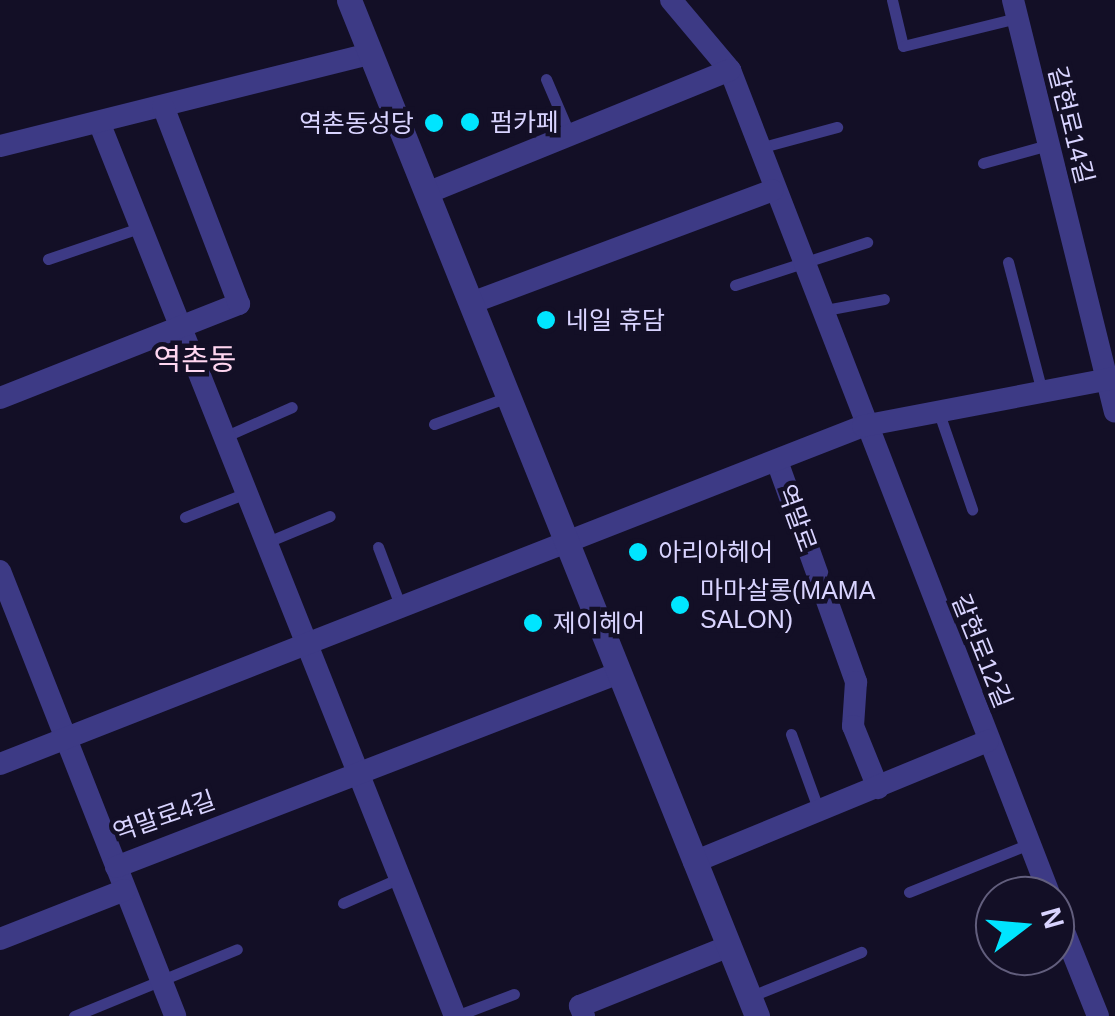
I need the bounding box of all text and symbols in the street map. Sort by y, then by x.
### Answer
street label: 갈현로14길 [1042,63,1100,187]
place label: 펌카페 [490,107,559,137]
place label: 역촌동성당 [299,108,414,138]
marker: 펌카페 [459,111,481,133]
marker: 역촌동성당 [423,112,445,134]
place label: 네일 휴담 [566,305,665,335]
marker: 네일 휴담 [535,309,557,331]
district label: 역촌동 [154,342,236,378]
street label: 역말로 [771,480,823,556]
place label: 아리아헤어 [658,537,773,567]
marker: 아리아헤어 [627,541,649,563]
place label: 마마살롱(MAMA SALON) [700,576,875,635]
street label: 갈현로12길 [946,590,1018,712]
marker: 마마살롱(MAMA SALON) [669,594,691,616]
place label: 제이헤어 [553,608,645,638]
marker: 제이헤어 [522,612,544,634]
street label: 역말로4길 [109,785,219,847]
north arrow [975,876,1075,976]
text: N [1035,904,1070,932]

